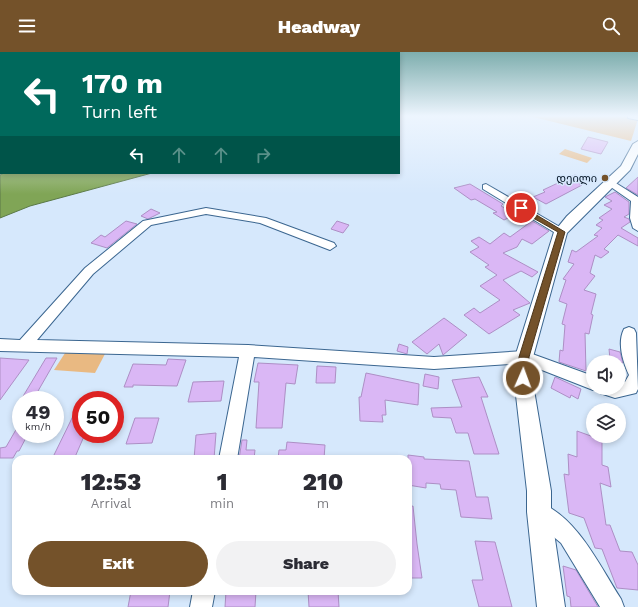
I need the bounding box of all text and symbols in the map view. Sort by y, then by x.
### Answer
icon: menu [16,15,38,37]
icon: search [600,15,622,37]
text: Headway [278,16,360,37]
text: 170 m [82,67,163,100]
icon: left [16,68,68,120]
text: Turn left [82,101,157,122]
icon: left [126,144,148,166]
icon: ahead [168,144,190,166]
icon: ahead [210,144,232,166]
icon: right [252,144,274,166]
place label: დეილი [556,172,597,185]
marker: დეილი [600,173,610,183]
pin [504,191,538,225]
icon: arrive [510,197,532,219]
map controls [586,355,626,443]
button: sound [586,355,626,395]
position arrow [502,357,544,399]
speed limit sign: 50 [72,391,124,443]
text: 49 [25,400,51,424]
button: layers [586,403,626,443]
text: km/h [25,421,51,432]
text: 12:53 [81,468,141,496]
text: 1 [217,468,227,496]
text: 210 [303,468,343,496]
text: Arrival [91,496,131,511]
text: min [210,496,234,511]
text: m [317,496,329,511]
button: Exit [28,541,208,587]
button: Share [216,541,396,587]

